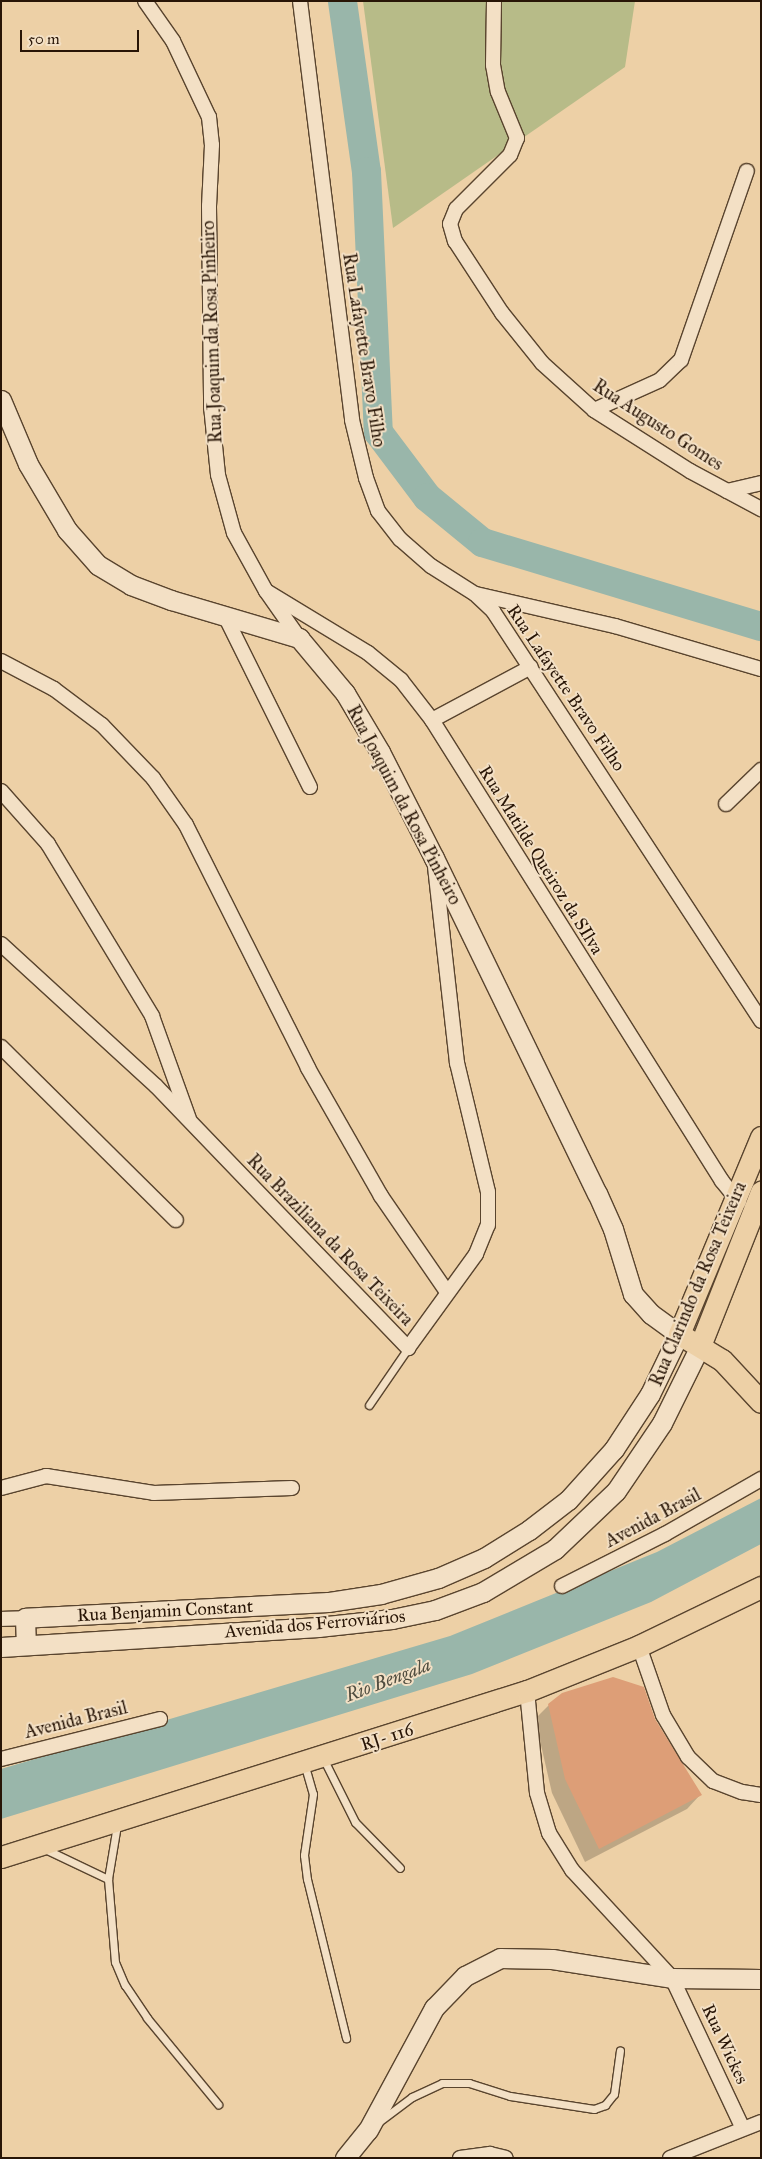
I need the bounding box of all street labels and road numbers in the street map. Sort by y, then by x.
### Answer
street label: Rua Joaquim da Rosa Pinheiro [197,220,227,444]
street label: Rua Lafayette Bravo Filho [338,251,390,449]
street label: Rua Augusto Gomes [589,375,727,475]
street label: Rua Lafayette Bravo Filho [502,601,630,775]
street label: Rua Joaquim da Rosa Pinheiro [342,701,466,909]
street label: Rua Matilde Queiroz da SIlva [474,762,608,958]
street label: Rua Braziliana da Rosa Teixeira [242,1150,418,1330]
street label: Rua Clarindo da Rosa Teixeira [645,1178,751,1390]
street label: Avenida Brasil [602,1484,704,1552]
street label: Rua Benjamin Constant [76,1596,254,1626]
street label: Avenida dos Ferroviários [224,1605,406,1643]
street label: Avenida Brasil [22,1697,130,1743]
street label: RJ- 116 [358,1718,416,1756]
street label: Rua Wickes [697,2001,753,2087]

